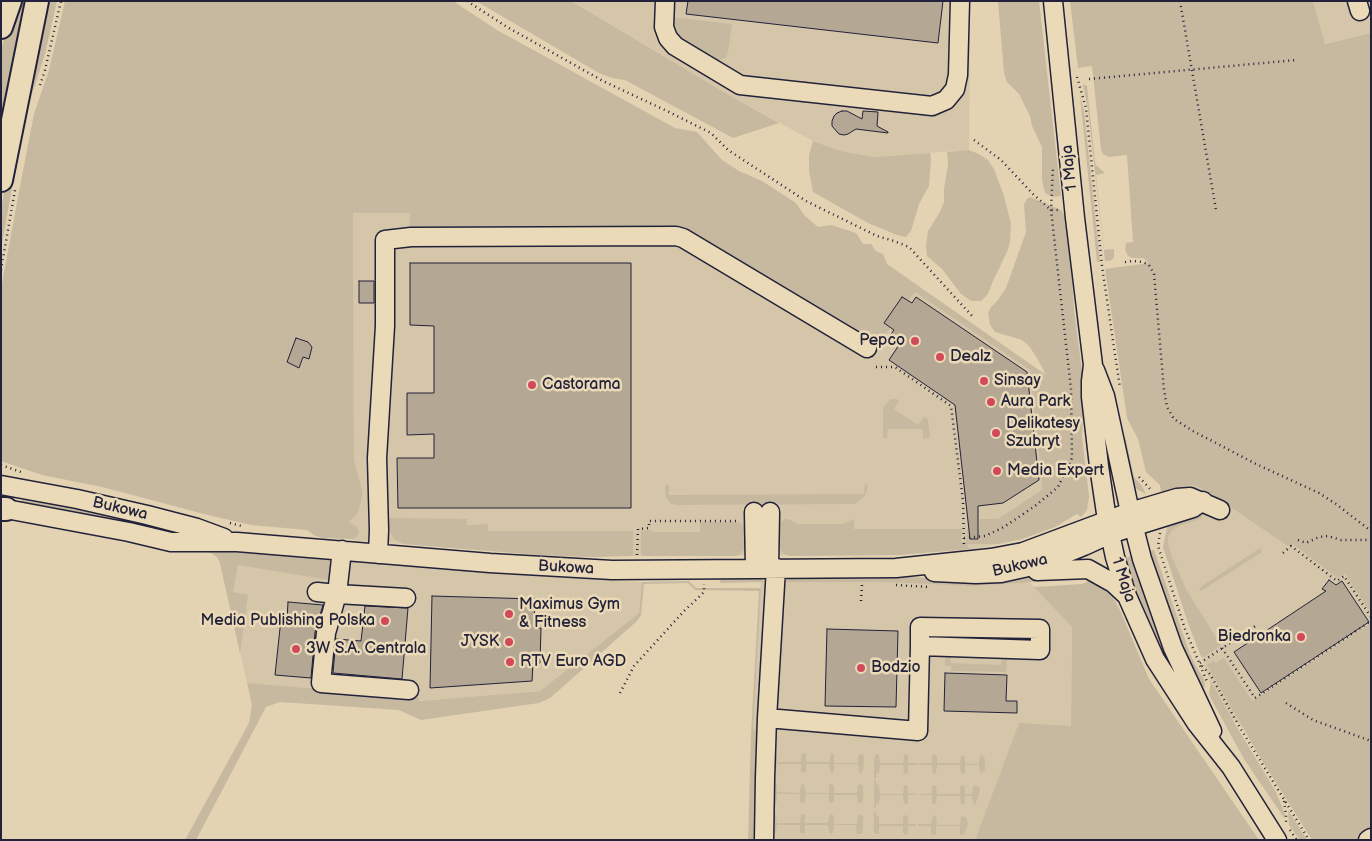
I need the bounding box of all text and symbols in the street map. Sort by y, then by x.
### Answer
street label: 1 Maja [1058,144,1082,192]
place label: Pepco [859,331,905,351]
marker: Pepco [909,335,921,347]
place label: Dealz [950,347,991,367]
marker: Dealz [934,351,946,363]
place label: Sinsay [994,371,1041,391]
place label: Castorama [542,375,621,395]
marker: Sinsay [978,375,990,387]
marker: Castorama [526,379,538,391]
place label: Aura Park [1001,392,1070,412]
marker: Aura Park [985,396,997,408]
place label: Delikatesy Szubryt [1006,414,1080,452]
marker: Delikatesy Szubryt [990,427,1002,439]
place label: Media Expert [1007,461,1104,481]
marker: Media Expert [991,465,1003,477]
street label: Bukowa [91,493,149,525]
street label: Bukowa [991,550,1049,582]
street label: 1 Maja [1107,555,1139,605]
street label: Bukowa [537,557,595,579]
place label: Maximus Gym & Fitness [519,595,620,633]
marker: Maximus Gym & Fitness [503,608,515,620]
place label: Media Publishing Polska [200,611,375,631]
marker: Media Publishing Polska [379,615,391,627]
place label: Biedronka [1217,627,1291,647]
marker: Biedronka [1295,631,1307,643]
place label: JYSK [461,632,499,652]
marker: JYSK [503,636,515,648]
place label: 3W S.A. Centrala [306,639,426,659]
marker: 3W S.A. Centrala [290,643,302,655]
place label: RTV Euro AGD [520,652,626,672]
marker: RTV Euro AGD [504,656,516,668]
place label: Bodzio [871,658,921,678]
marker: Bodzio [855,662,867,674]

